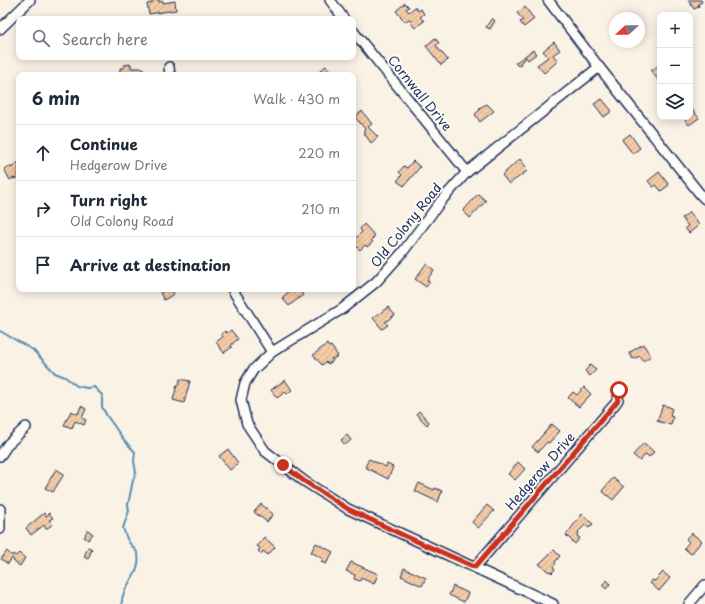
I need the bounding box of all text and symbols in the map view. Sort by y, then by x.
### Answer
north arrow [609,12,645,48]
map controls [657,12,693,120]
button: + [657,12,693,48]
search box [16,16,356,60]
icon: search [30,27,52,49]
text: Search here [62,27,148,50]
button: − [657,48,693,84]
street label: Cornwall Drive [384,51,457,135]
button: layers [657,84,693,120]
text: 6 min [32,85,80,111]
text: Walk · 430 m [253,89,340,108]
text: Continue [70,132,138,155]
icon: ahead [32,142,54,164]
text: 220 m [298,143,340,162]
text: Hedgerow Drive [70,155,167,174]
street label: Old Colony Road [366,178,446,271]
text: Turn right [70,188,147,211]
icon: right [32,198,54,220]
text: 210 m [301,199,340,218]
text: Old Colony Road [70,211,174,230]
text: Arrive at destination [70,253,231,276]
icon: arrive [32,254,54,276]
route start [610,381,628,399]
street label: Hedgerow Drive [501,428,579,514]
route end [274,456,292,474]

